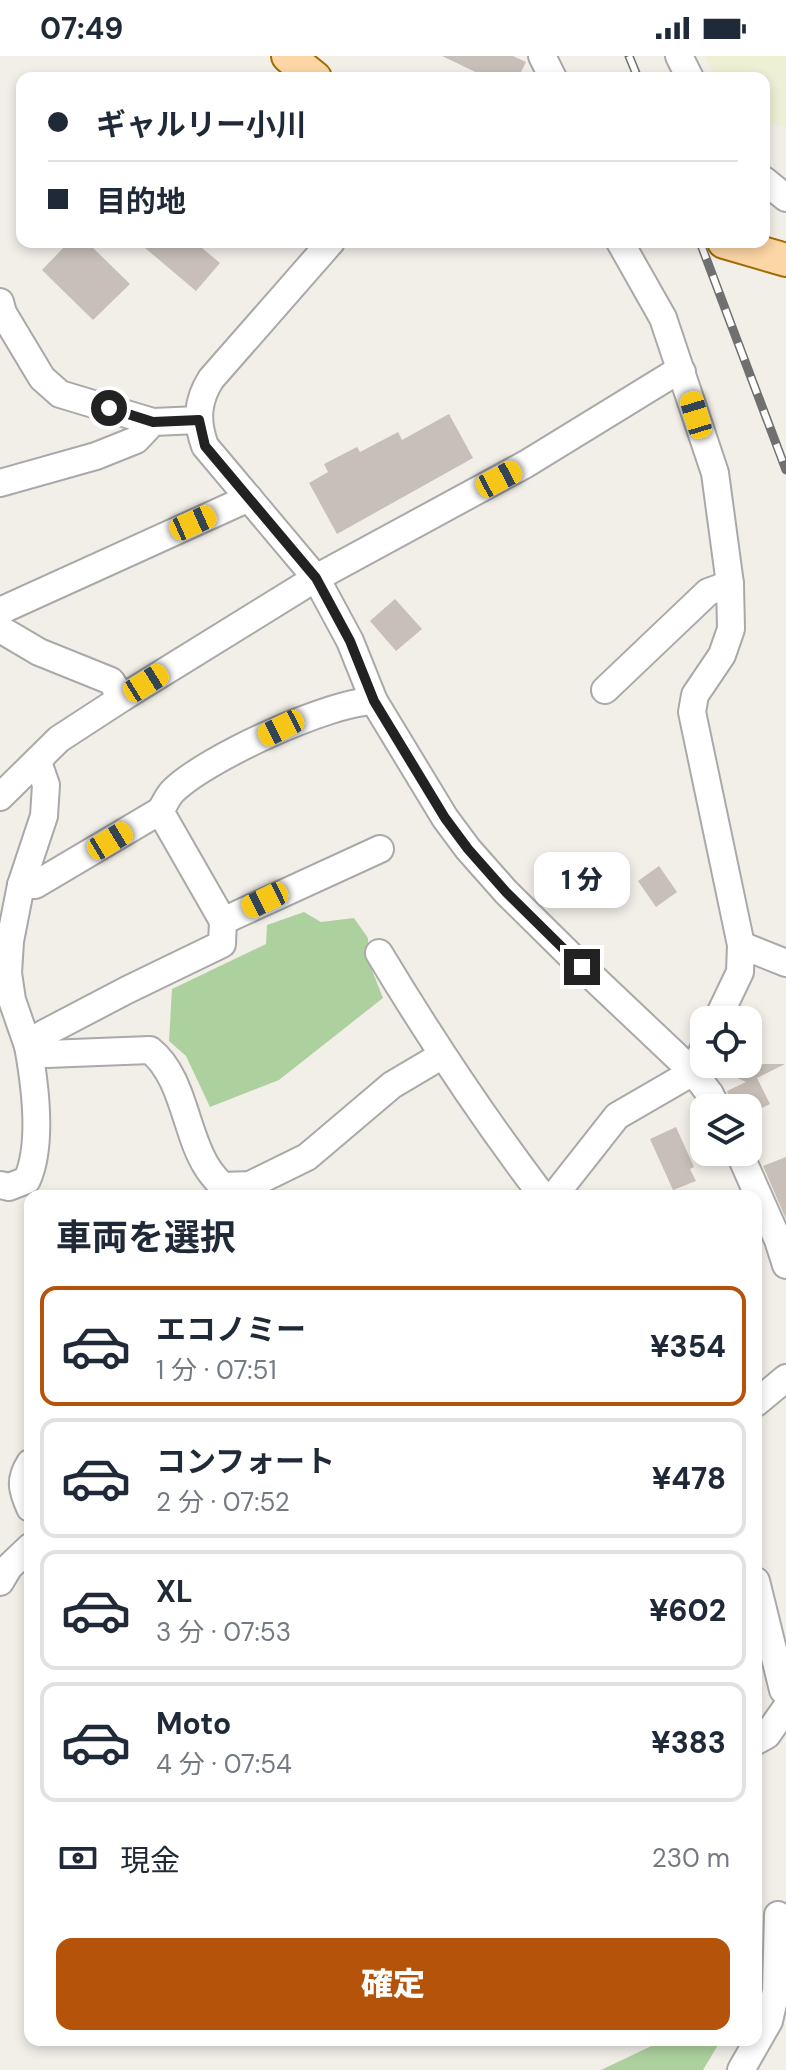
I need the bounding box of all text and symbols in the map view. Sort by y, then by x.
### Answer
text: 07:49 [40,9,123,48]
text: ギャルリー小川 [96,105,306,144]
text: 目的地 [96,182,186,221]
car [678,389,714,441]
route start [91,390,127,426]
car [472,457,526,501]
car [166,502,220,544]
car [119,660,173,706]
car [254,706,308,750]
car [83,818,137,864]
callout: 1 分 [534,851,630,907]
text: 1 分 [561,863,603,897]
car [238,879,292,921]
route end [564,949,600,985]
map controls [690,1006,762,1166]
button: locate [690,1006,762,1078]
button: layers [690,1094,762,1166]
text: 車両を選択 [56,1214,236,1261]
icon: car [60,1310,132,1382]
text: エコノミー [156,1310,306,1349]
text: ¥354 [650,1327,726,1366]
text: 1 分 · 07:51 [156,1353,277,1387]
icon: car [60,1442,132,1514]
text: コンフォート [156,1442,335,1481]
text: ¥478 [652,1459,726,1498]
text: 2 分 · 07:52 [156,1485,290,1519]
text: XL [156,1572,193,1611]
icon: car [60,1574,132,1646]
text: ¥602 [649,1591,726,1630]
text: 3 分 · 07:53 [156,1615,291,1649]
text: Moto [156,1704,231,1743]
icon: car [60,1706,132,1778]
text: ¥383 [651,1723,726,1762]
text: 4 分 · 07:54 [156,1747,292,1781]
icon: cash [56,1836,100,1880]
text: 現金 [120,1841,180,1880]
text: 230 m [652,1841,730,1875]
button: 確定 [56,1938,730,2030]

